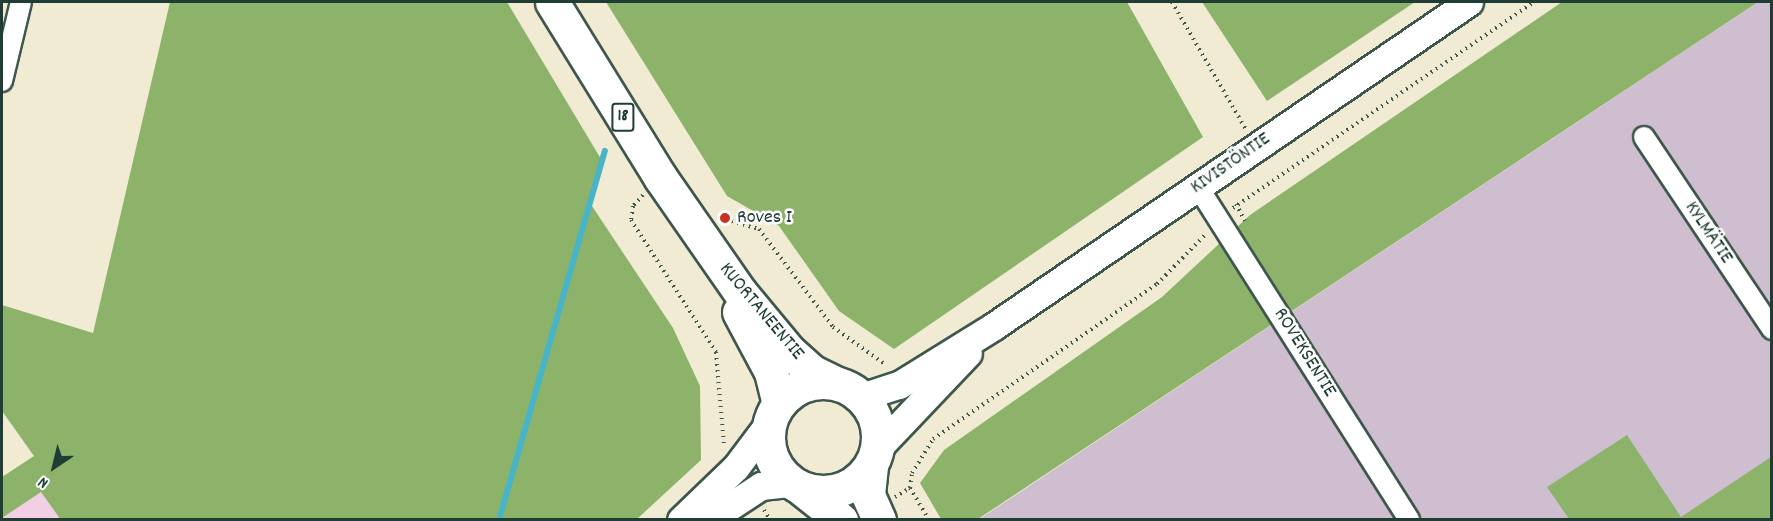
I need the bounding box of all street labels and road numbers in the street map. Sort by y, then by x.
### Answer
road number: 18 [611,102,635,132]
street label: KIVISTÖNTIE [1186,128,1276,200]
street label: KYLMÄTIE [1678,197,1738,269]
street label: KUORTANEENTIE [713,258,809,366]
street label: ROVEKSENTIE [1267,304,1341,402]

